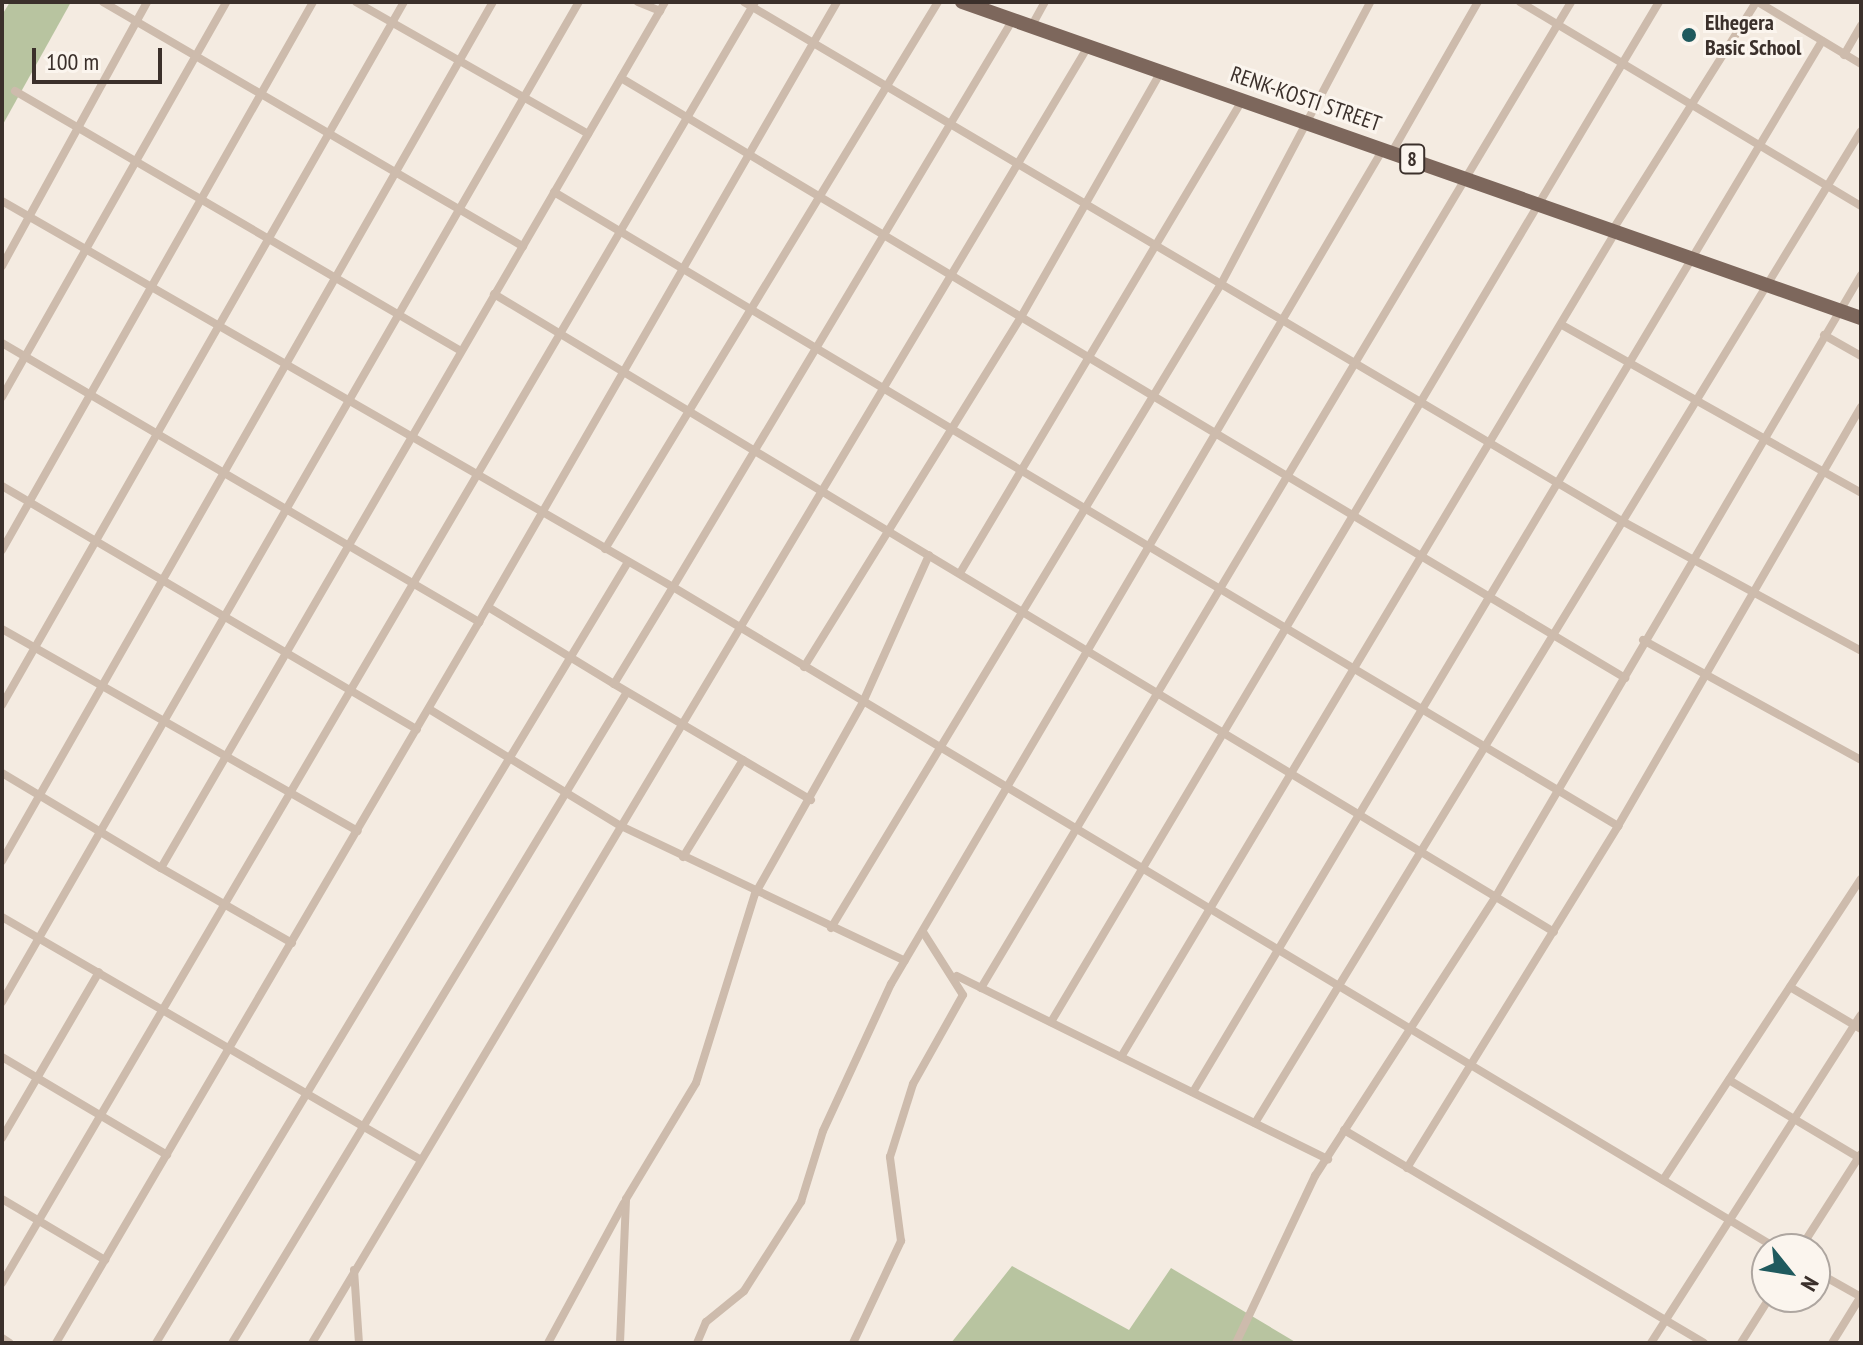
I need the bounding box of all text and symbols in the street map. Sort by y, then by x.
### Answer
place label: Elhegera Basic School [1705,9,1802,60]
marker: Elhegera Basic School [1680,26,1698,44]
scale bar [36,32,166,82]
text: 100 m [46,46,99,77]
street label: RENK-KOSTI STREET [1227,61,1385,137]
road number: 8 [1398,143,1426,175]
north arrow [1751,1233,1831,1313]
text: N [1795,1272,1825,1296]

